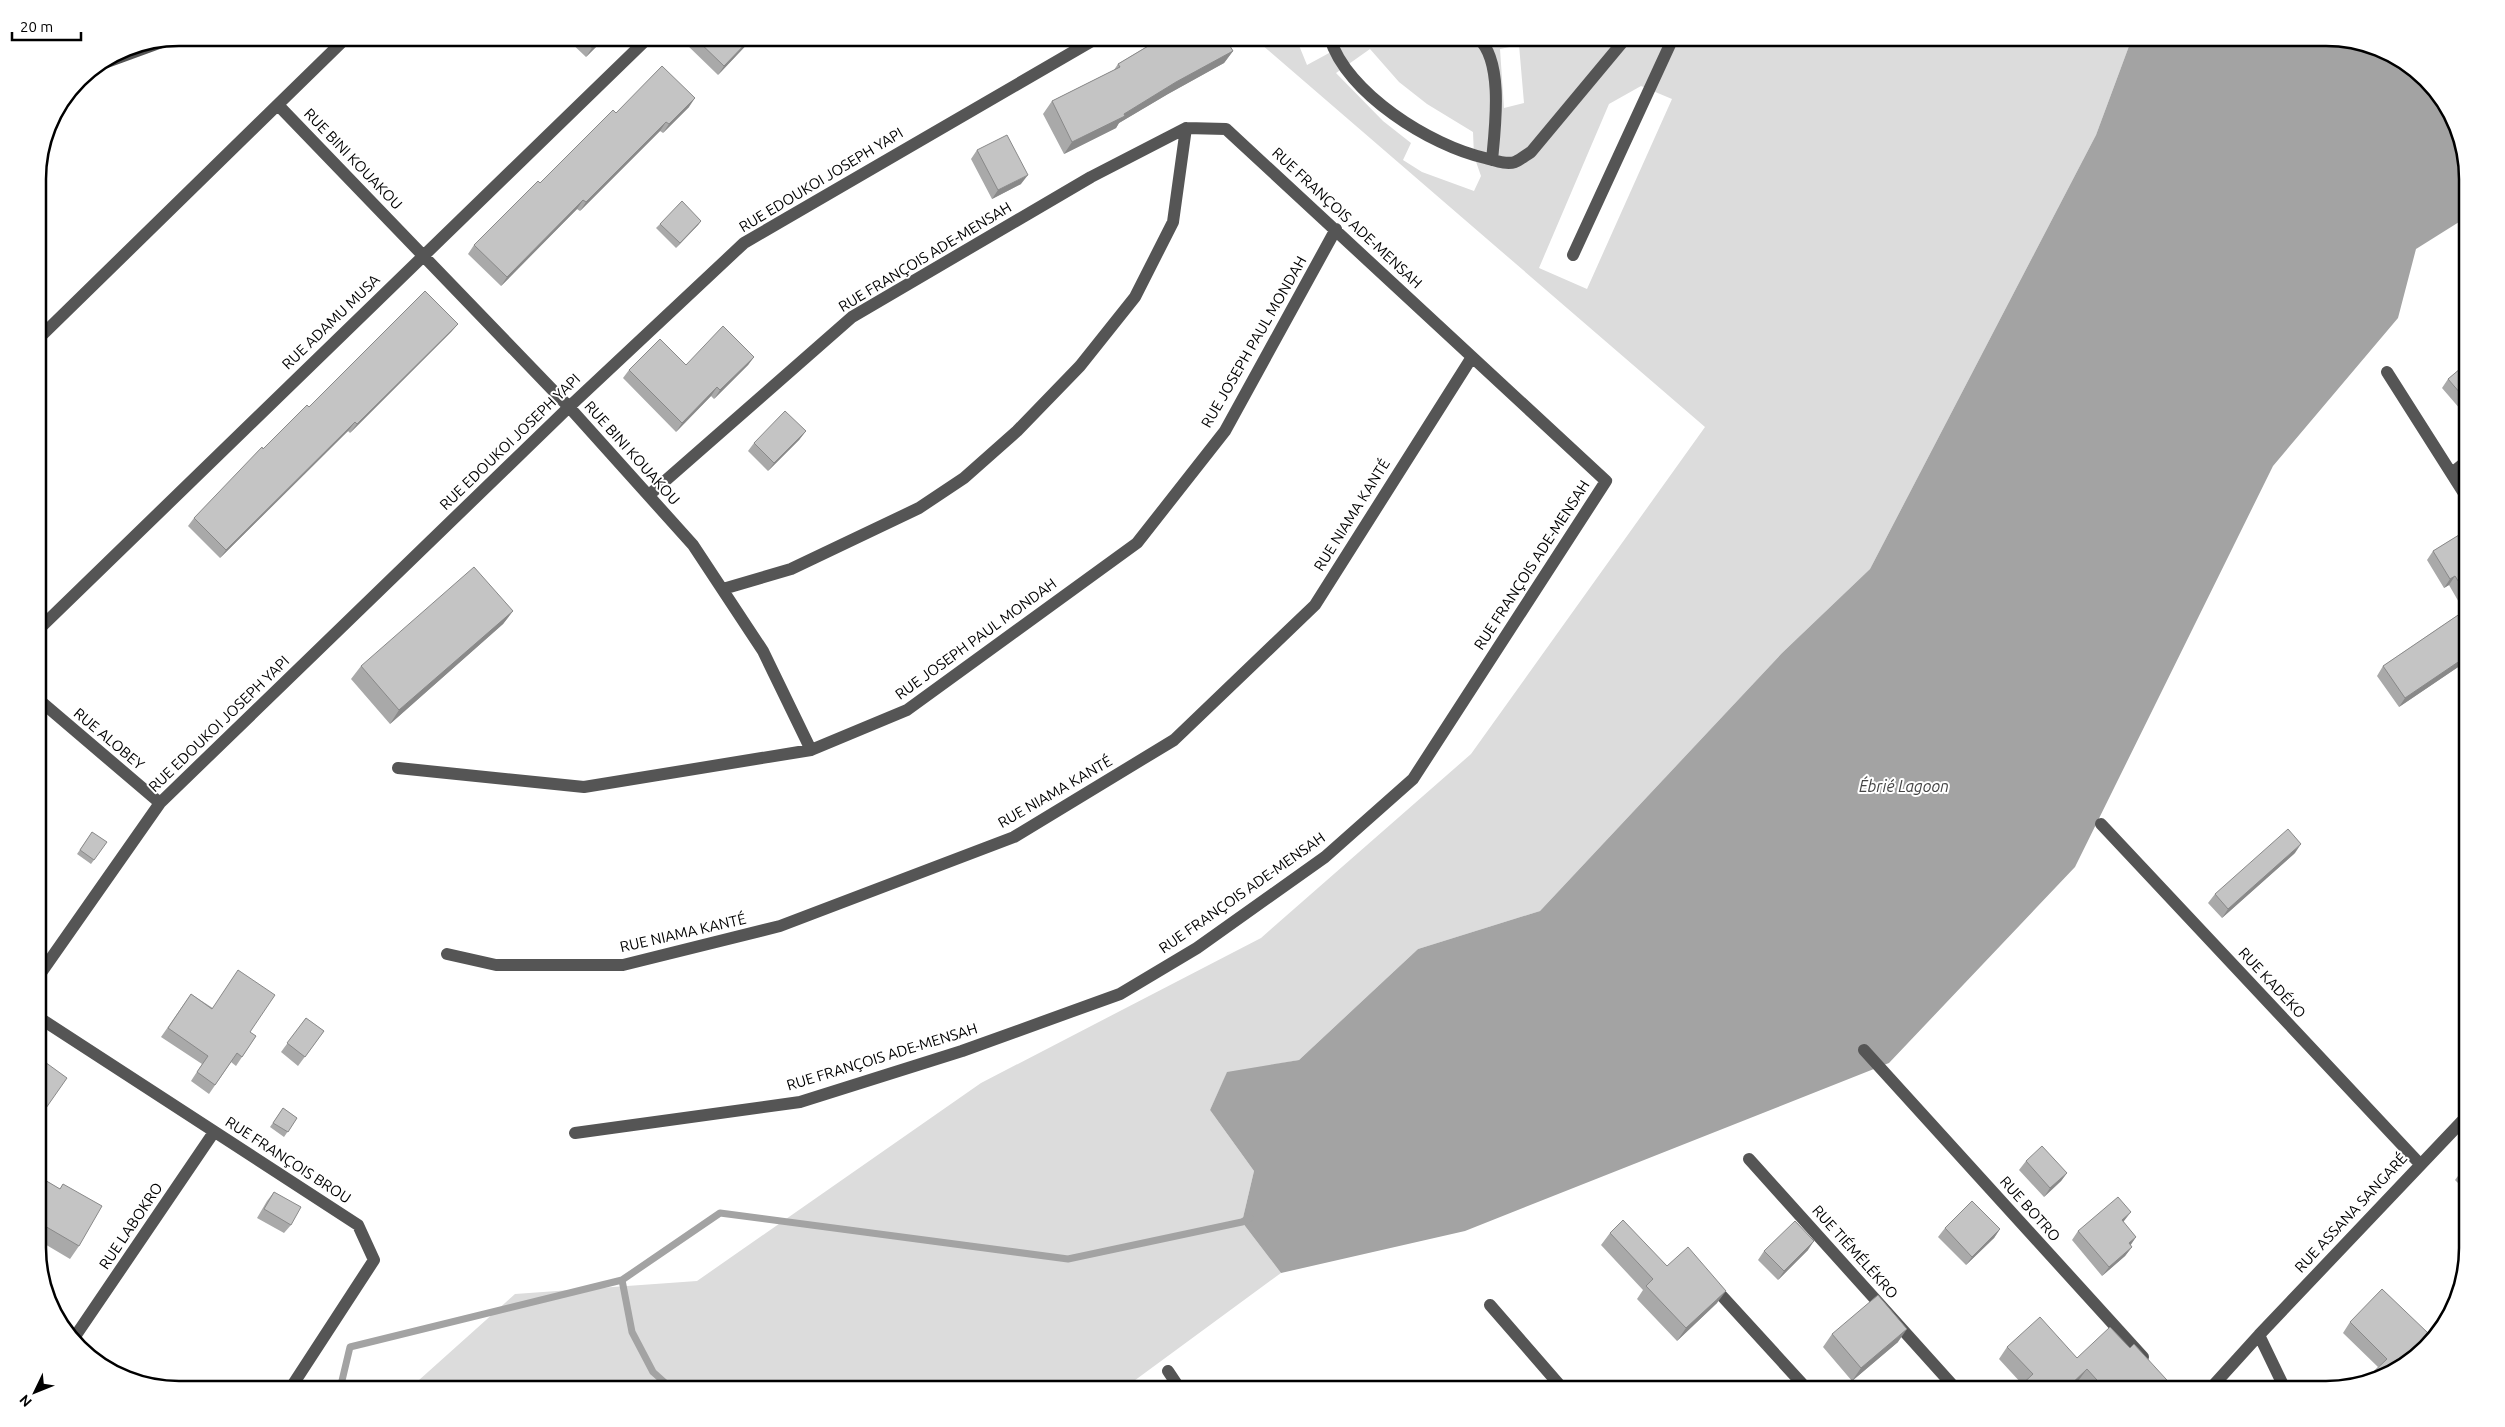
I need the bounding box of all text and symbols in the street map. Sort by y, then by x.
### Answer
scale bar [12,10,81,42]
text: 20 m [20,18,53,35]
street label: RUE BINI KOUAKOU [301,105,406,213]
street label: RUE EDOUKOI JOSEPH YAPI [736,124,906,235]
street label: RUE FRANÇOIS ADE-MENSAH [1269,144,1426,292]
street label: RUE FRANÇOIS ADE-MENSAH [835,198,1014,315]
street label: RUE JOSEPH PAUL MONDAH [1197,253,1310,430]
street label: RUE ADAMU MUSA [278,271,383,373]
street label: RUE EDOUKOI JOSEPH YAPI [436,370,583,513]
street label: RUE BINI KOUAKOU [581,397,683,508]
street label: RUE NIAMA KANTÉ [1310,456,1393,574]
street label: RUE FRANÇOIS ADE-MENSAH [1470,477,1593,653]
street label: RUE JOSEPH PAUL MONDAH [892,574,1060,703]
street label: RUE EDOUKOI JOSEPH YAPI [145,652,292,795]
street label: RUE ALOBEY [71,704,148,773]
street label: RUE NIAMA KANTÉ [995,752,1115,831]
water label: Ébrié Lagoon [1859,775,1949,795]
street label: RUE FRANÇOIS ADE-MENSAH [1155,829,1328,957]
street label: RUE NIAMA KANTÉ [618,910,748,955]
street label: RUE KADÉKO [2235,944,2309,1021]
street label: RUE FRANÇOIS ADE-MENSAH [784,1019,979,1094]
street label: RUE FRANÇOIS BROU [222,1113,354,1207]
street label: RUE ASSANA SANGARÉ [2291,1150,2410,1276]
street label: RUE BOTRO [1997,1173,2064,1245]
street label: RUE LABOKRO [95,1179,166,1272]
street label: RUE TIÉMÉLÉKRO [1809,1202,1902,1302]
north arrow [10,1367,60,1417]
text: N [16,1392,35,1410]

